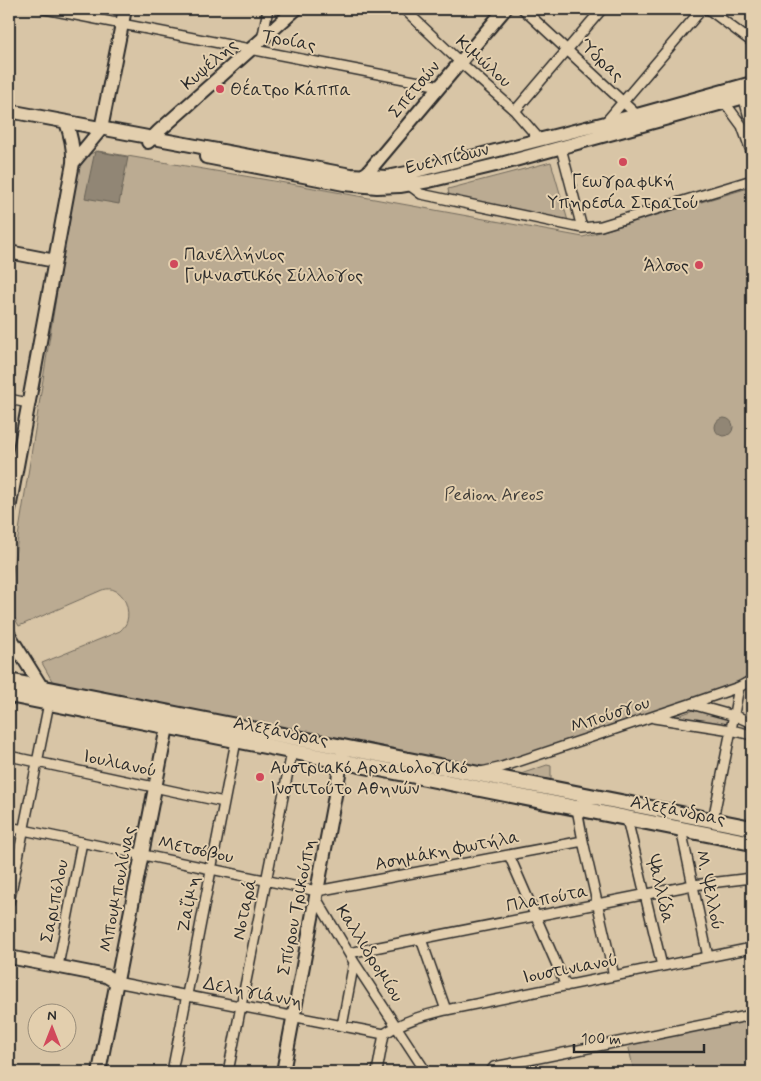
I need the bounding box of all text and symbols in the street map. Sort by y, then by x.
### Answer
street label: Τροίας [260,24,318,58]
street label: Κιμώλου [450,30,517,93]
street label: Κυψέλης [176,33,243,96]
street label: Ύδρας [574,34,629,88]
street label: Σπετσών [384,56,446,124]
place label: Θέατρο Κάππα [230,77,351,102]
marker: Θέατρο Κάππα [214,83,226,95]
street label: Ευελπίδων [403,138,491,180]
marker: Γεωγραφική Υπηρεσία Στρατού [617,156,629,168]
place label: Γεωγραφική Υπηρεσία Στρατού [547,170,699,215]
place label: Πανελλήνιος Γυμναστικός Σύλλογος [184,243,363,288]
place label: Άλσος [643,254,689,278]
marker: Πανελλήνιος Γυμναστικός Σύλλογος [168,258,180,270]
marker: Άλσος [693,259,705,271]
park label: Pedion Areos [444,483,544,507]
street label: Μπούσγου [568,691,653,739]
street label: Αλεξάνδρας [231,711,331,753]
street label: Ιουλιανού [81,744,159,783]
place label: Αυστριακό Αρχαιολογικό Ινστιτούτο Αθηνών [270,756,468,801]
marker: Αυστριακό Αρχαιολογικό Ινστιτούτο Αθηνών [254,771,266,783]
street label: Αλεξάνδρας [628,790,728,832]
street label: Μπουμπουλίνας [94,824,142,954]
street label: Ασημάκη Φωτήλα [373,825,522,877]
street label: Μετσόβου [156,830,236,870]
street label: Σπύρου Τρικούπη [272,837,322,977]
street label: Μ. Ψελλού [689,848,729,932]
street label: Ψαλλίδα [640,852,680,926]
street label: Σαριπόλου [35,857,75,945]
street label: Ζαΐμη [172,874,206,934]
street label: Νοταρά [227,876,263,942]
street label: Πλαπούτα [504,879,590,919]
street label: Καλλιδρομίου [330,900,409,1007]
street label: Ιουστινιανού [521,948,620,990]
street label: Δεληγιάννη [201,972,304,1014]
north arrow [28,1004,78,1054]
text: N [47,1007,57,1025]
scale bar [574,1021,704,1053]
text: 100 m [581,1030,621,1050]

